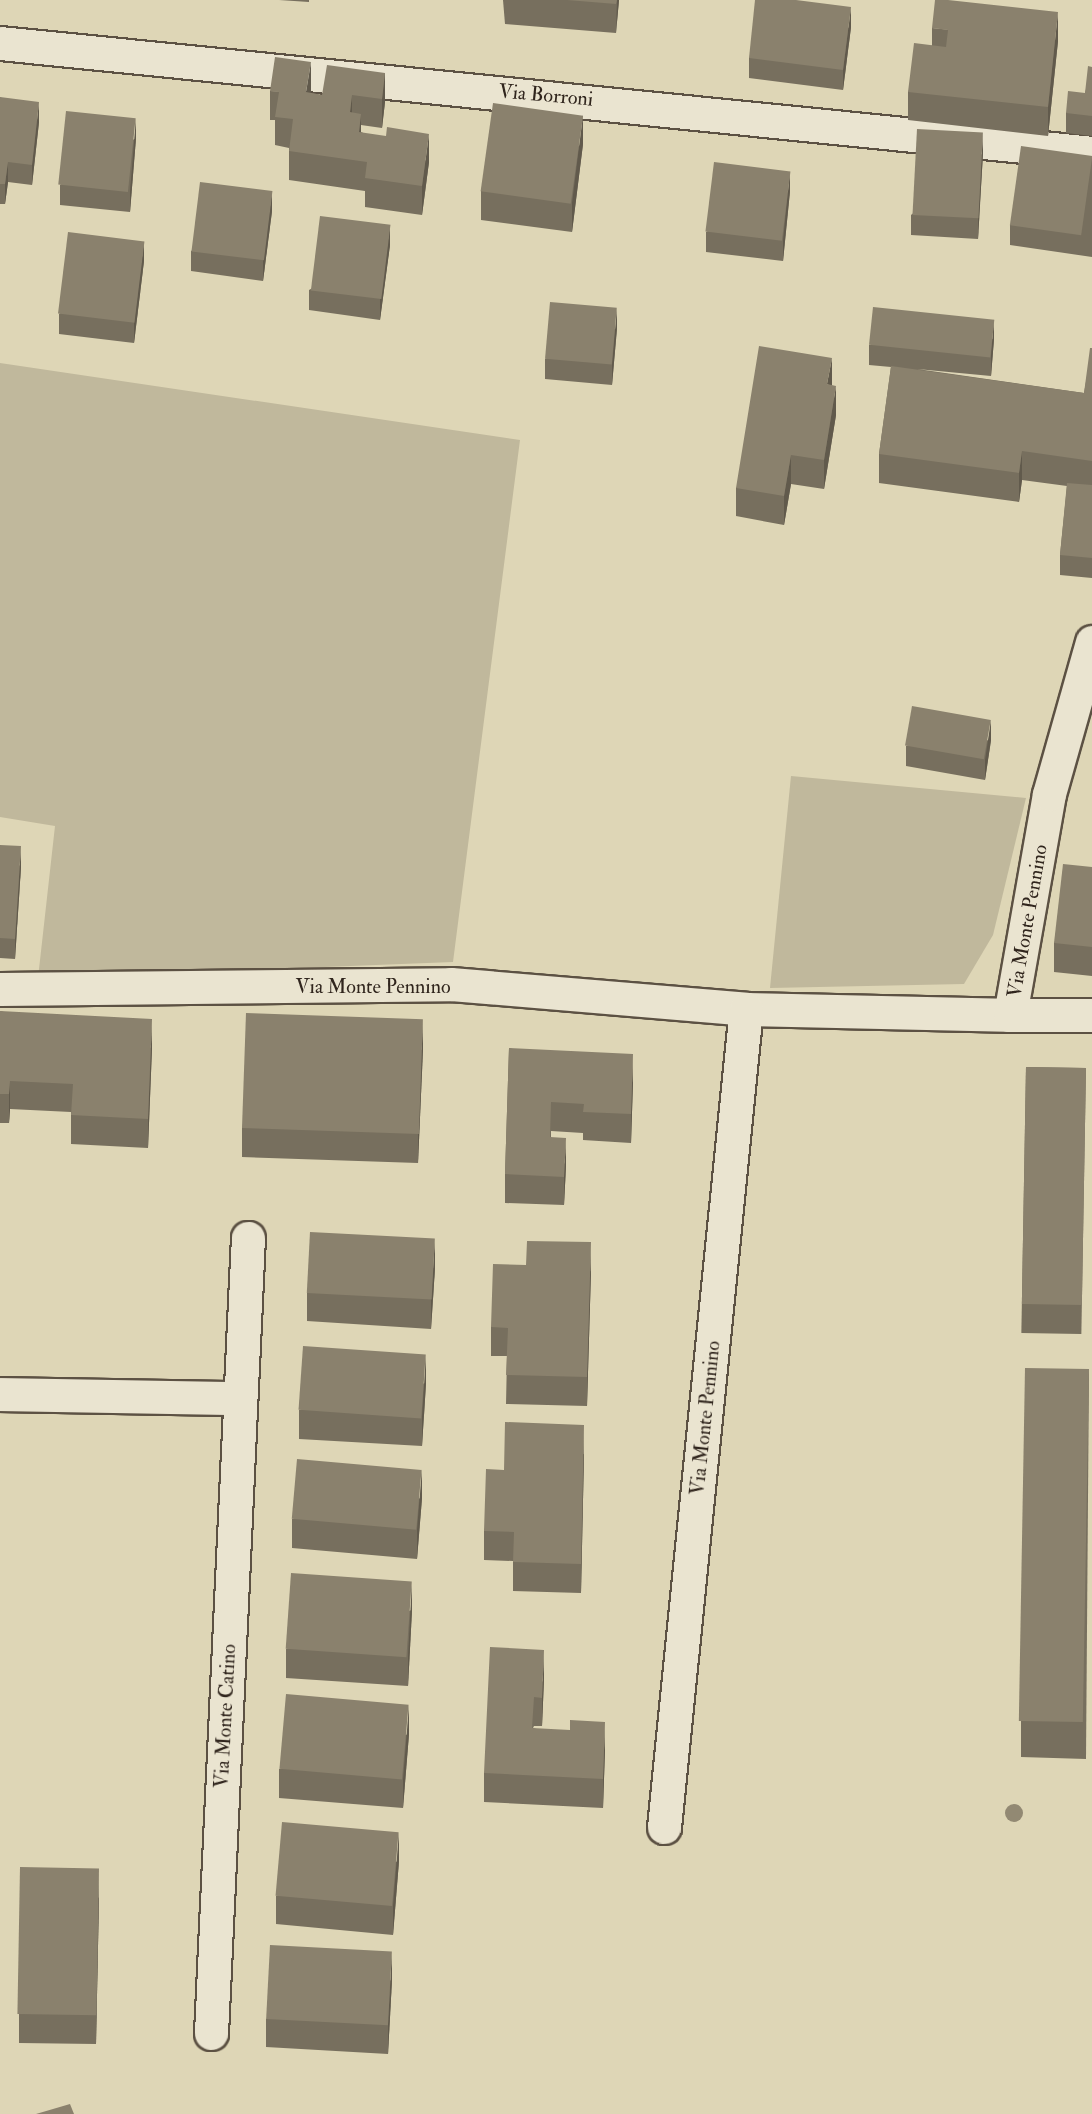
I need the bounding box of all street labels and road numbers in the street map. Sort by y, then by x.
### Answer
street label: Via Borroni [498,79,594,111]
street label: Via Monte Pennino [1002,843,1052,999]
street label: Via Monte Pennino [295,974,451,998]
street label: Via Monte Pennino [685,1340,725,1496]
street label: Via Monte Catino [209,1643,241,1789]

